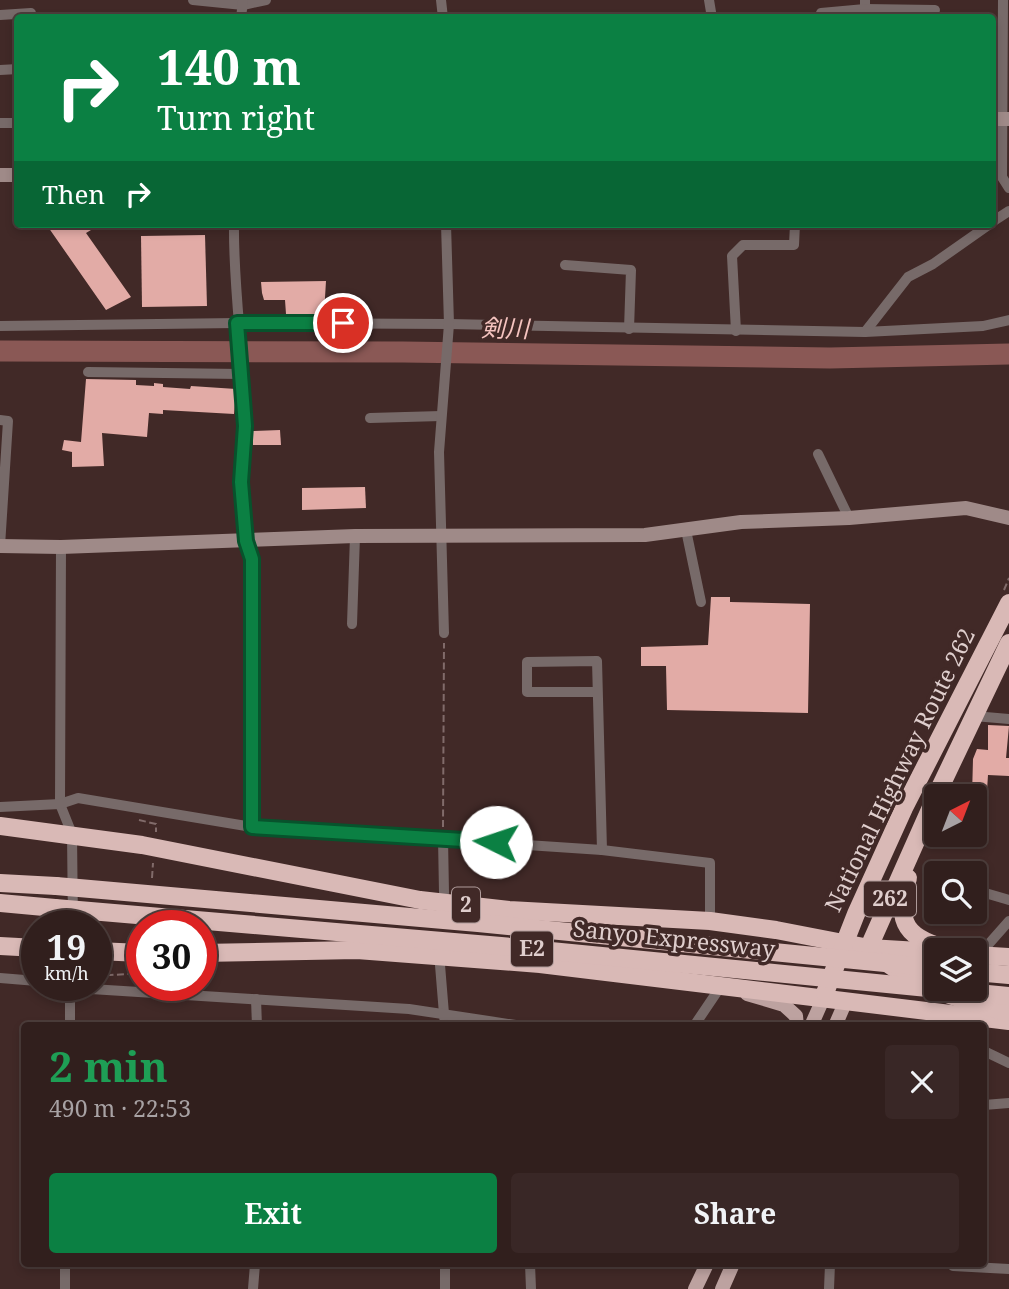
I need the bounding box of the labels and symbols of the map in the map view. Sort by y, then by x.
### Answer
pin [313,293,373,353]
water label: 剣川 [481,311,532,344]
street label: National Highway Route 262 [819,624,981,916]
north arrow [924,784,987,847]
position arrow [459,805,533,879]
road number: 262 [864,881,916,916]
road number: 2 [452,888,480,922]
speed limit sign: 30 [126,910,217,1001]
street label: Sanyo Expressway [571,911,777,965]
road number: E2 [511,932,553,967]

